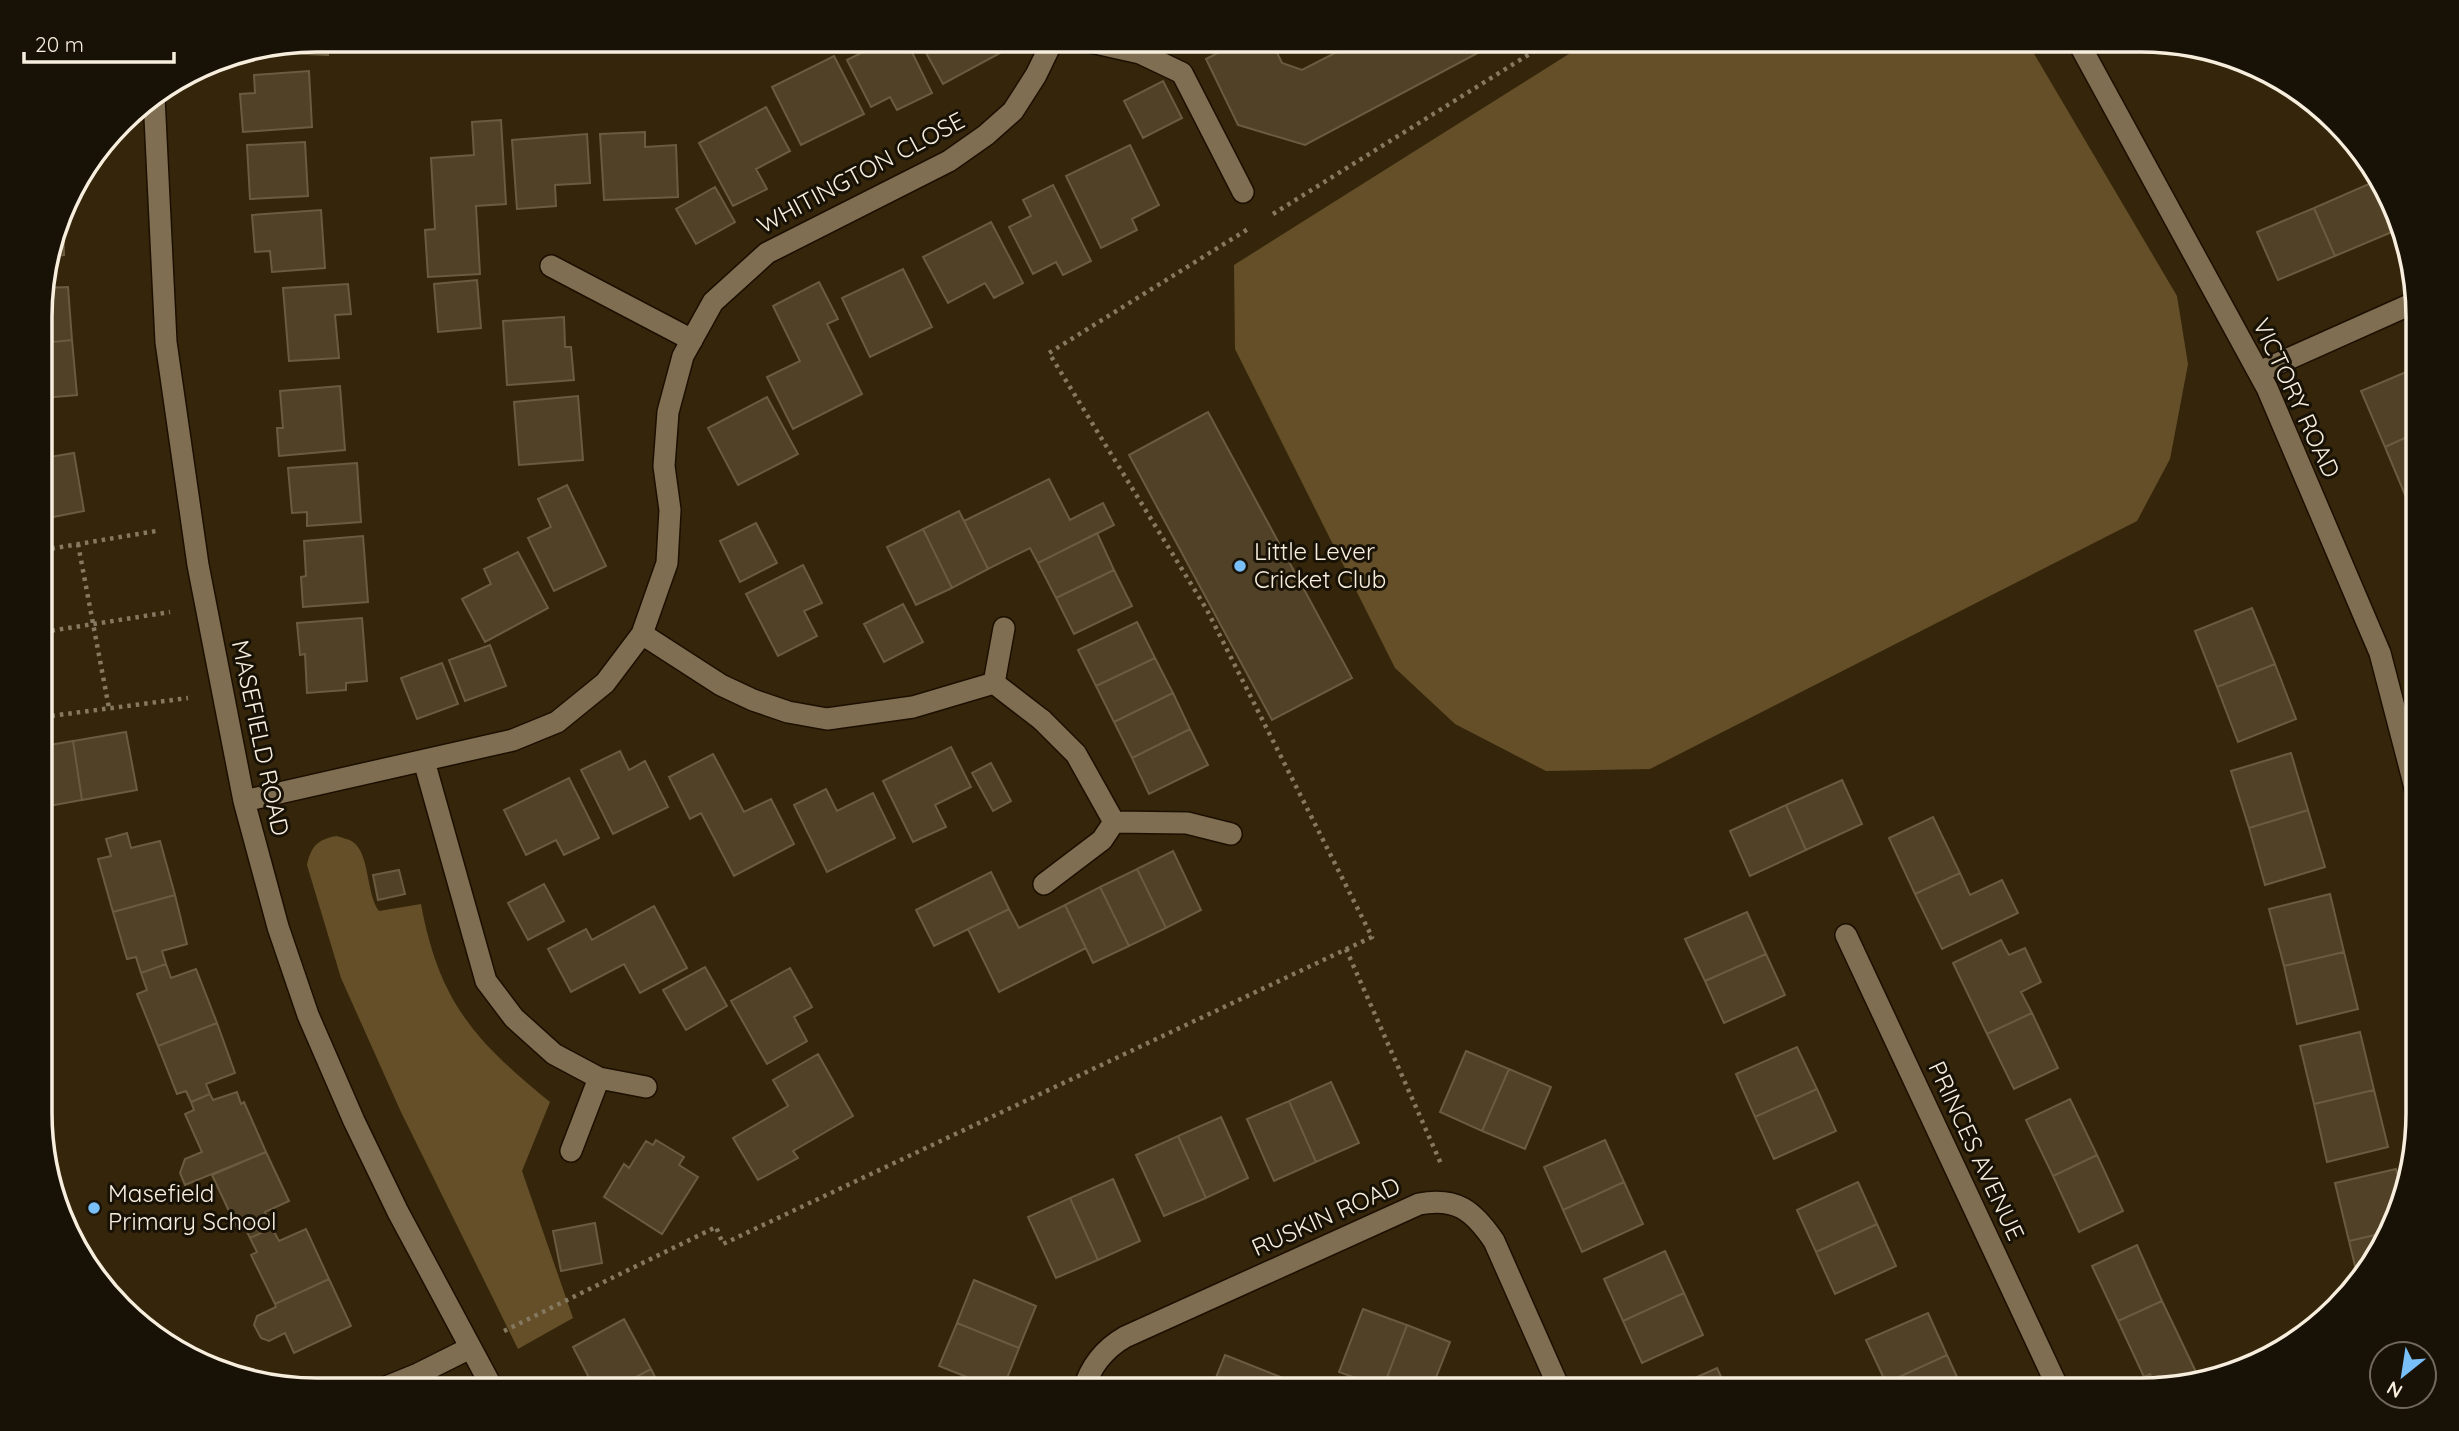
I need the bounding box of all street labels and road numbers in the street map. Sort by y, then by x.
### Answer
street label: WHITINGTON CLOSE [752,105,969,240]
street label: VICTORY ROAD [2247,313,2347,482]
street label: MASEFIELD ROAD [226,637,296,838]
street label: PRINCES AVENUE [1922,1056,2032,1245]
street label: RUSKIN ROAD [1247,1170,1405,1262]

